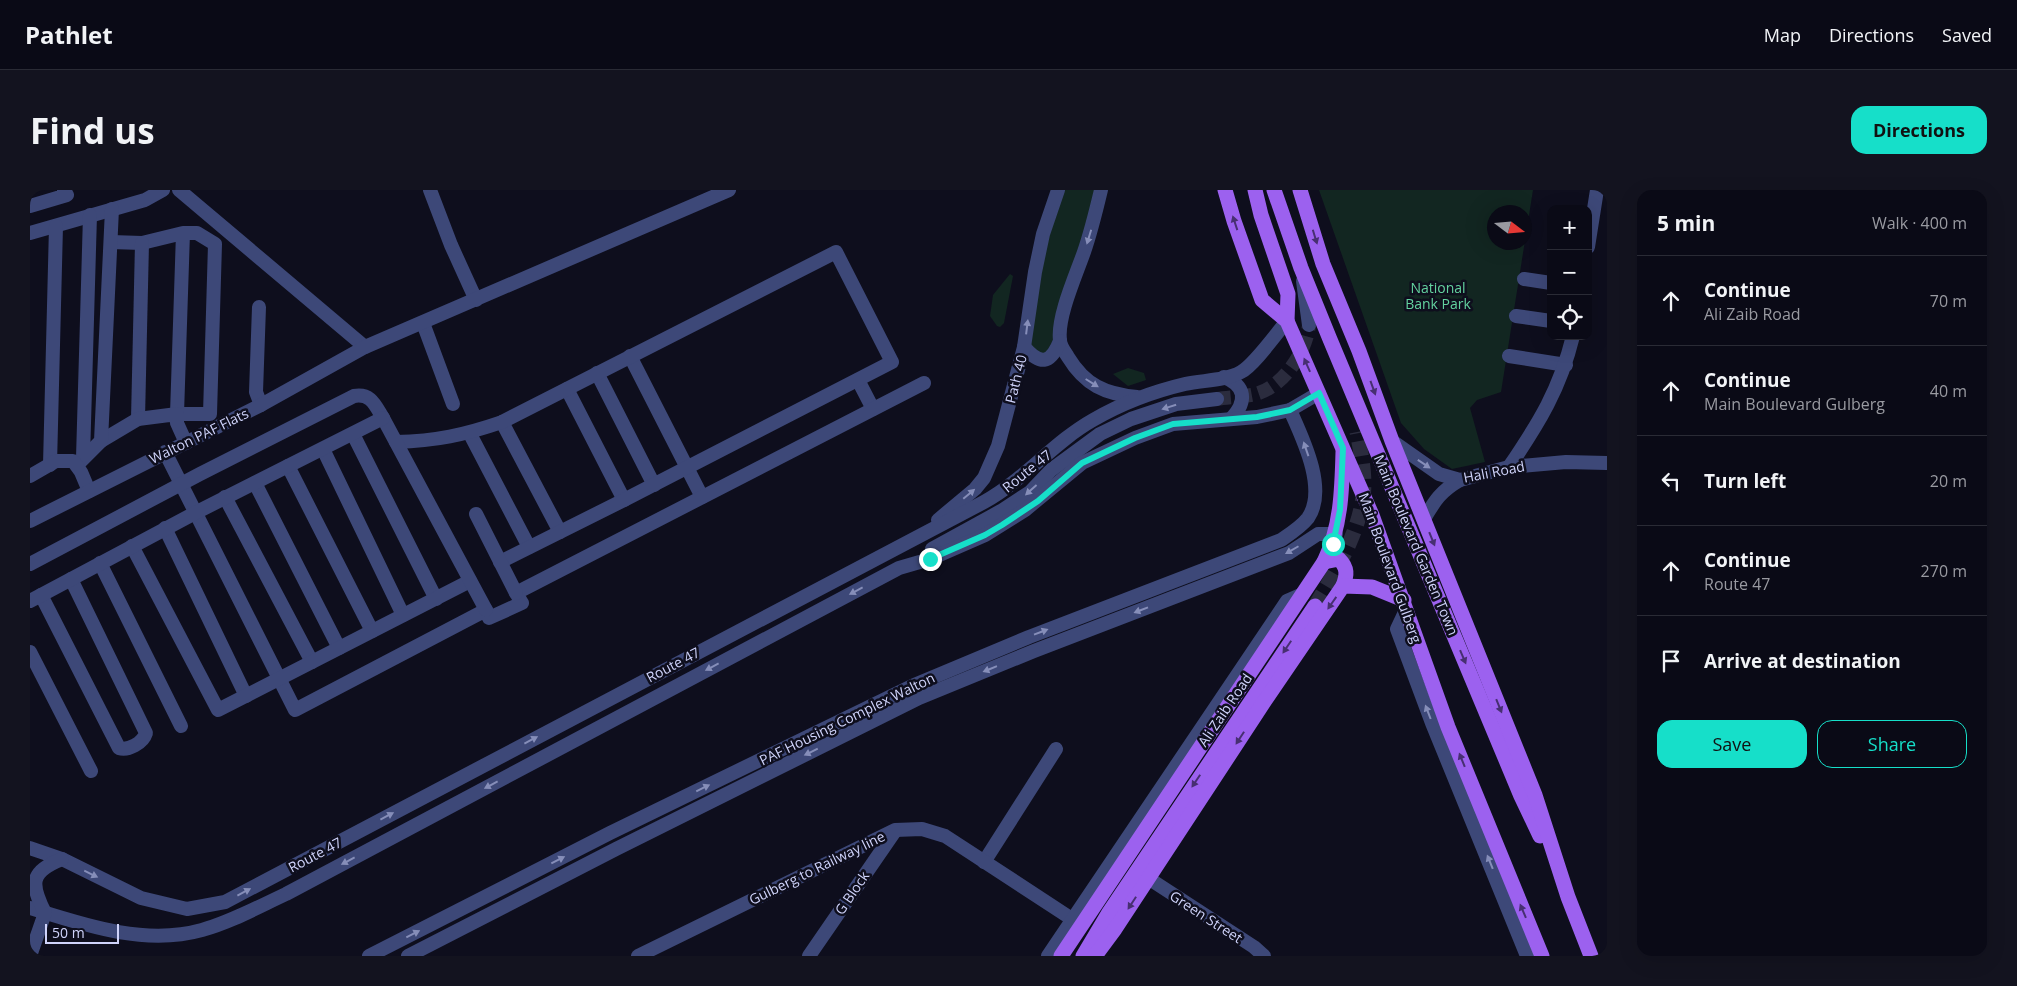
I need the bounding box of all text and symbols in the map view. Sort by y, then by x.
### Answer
text: Pathlet [25,18,113,51]
text: Map [1764,23,1801,47]
text: Directions [1829,23,1914,47]
text: Saved [1942,23,1992,47]
button: Directions [1851,106,1987,154]
text: Find us [30,107,155,154]
north arrow [1487,205,1532,250]
map controls [1547,205,1592,340]
button: + [1547,205,1592,250]
text: 5 min [1657,209,1715,237]
text: Walk · 400 m [1872,212,1967,234]
one-way arrow [1230,215,1238,230]
one-way arrow [1311,229,1319,244]
one-way arrow [1084,230,1092,245]
button: − [1547,250,1592,295]
text: Continue [1704,277,1791,303]
park label: National Bank Park [1405,278,1471,313]
icon: ahead [1657,287,1685,315]
text: 70 m [1930,290,1967,312]
button: locate [1547,295,1592,340]
text: Ali Zaib Road [1704,303,1801,325]
one-way arrow [1023,319,1031,335]
street label: Path 40 [1000,353,1031,405]
one-way arrow [1302,358,1310,372]
text: Continue [1704,367,1791,393]
icon: ahead [1657,377,1685,405]
one-way arrow [1085,379,1098,388]
text: 40 m [1930,380,1967,402]
one-way arrow [1369,381,1377,396]
text: Main Boulevard Gulberg [1704,393,1885,415]
street label: Walton PAF Flats [146,403,252,468]
one-way arrow [1161,404,1176,411]
one-way arrow [1302,441,1310,456]
street label: Route 47 [998,445,1055,496]
street label: Main Boulevard Garden Town [1370,452,1463,638]
street label: Hali Road [1462,456,1526,487]
one-way arrow [1418,459,1431,469]
icon: left [1657,467,1685,495]
text: Turn left [1704,468,1786,494]
text: 20 m [1930,470,1967,492]
one-way arrow [1025,484,1038,495]
one-way arrow [962,488,974,500]
street label: Main Boulevard Gulberg [1354,490,1427,646]
one-way arrow [1429,532,1437,546]
route start [1322,533,1345,556]
one-way arrow [1286,546,1299,555]
text: Continue [1704,547,1791,573]
route end [919,548,942,571]
icon: ahead [1657,557,1685,585]
text: 270 m [1921,560,1967,582]
text: Route 47 [1704,573,1770,595]
one-way arrow [848,587,863,595]
one-way arrow [1327,597,1337,610]
one-way arrow [1133,606,1148,614]
one-way arrow [1034,628,1049,636]
one-way arrow [1282,640,1292,653]
street label: Route 47 [643,643,703,687]
icon: arrive [1657,647,1685,675]
text: Arrive at destination [1704,648,1901,674]
one-way arrow [1460,649,1467,664]
one-way arrow [705,663,719,671]
one-way arrow [983,666,997,674]
street label: PAF Housing Complex Walton [756,668,938,769]
street label: Ali Zaib Road [1193,669,1256,750]
one-way arrow [1496,699,1503,714]
one-way arrow [1424,704,1431,719]
button: Save [1657,720,1807,768]
button: Share [1817,720,1967,768]
one-way arrow [1235,731,1245,745]
one-way arrow [524,736,538,744]
one-way arrow [804,748,818,756]
one-way arrow [1458,753,1465,768]
one-way arrow [1191,774,1201,788]
one-way arrow [485,780,498,789]
one-way arrow [696,784,710,792]
one-way arrow [380,812,395,820]
street label: Gulberg to Railway line [746,826,888,909]
street label: Route 47 [285,833,345,877]
one-way arrow [1485,855,1493,869]
one-way arrow [550,856,565,864]
one-way arrow [341,857,355,865]
street label: G Block [830,867,873,918]
one-way arrow [84,870,98,878]
street label: Green Street [1166,886,1246,947]
one-way arrow [236,888,251,896]
one-way arrow [1127,896,1137,910]
one-way arrow [1518,904,1526,918]
scale bar [45,921,119,944]
text: 50 m [52,923,85,942]
one-way arrow [406,930,420,938]

